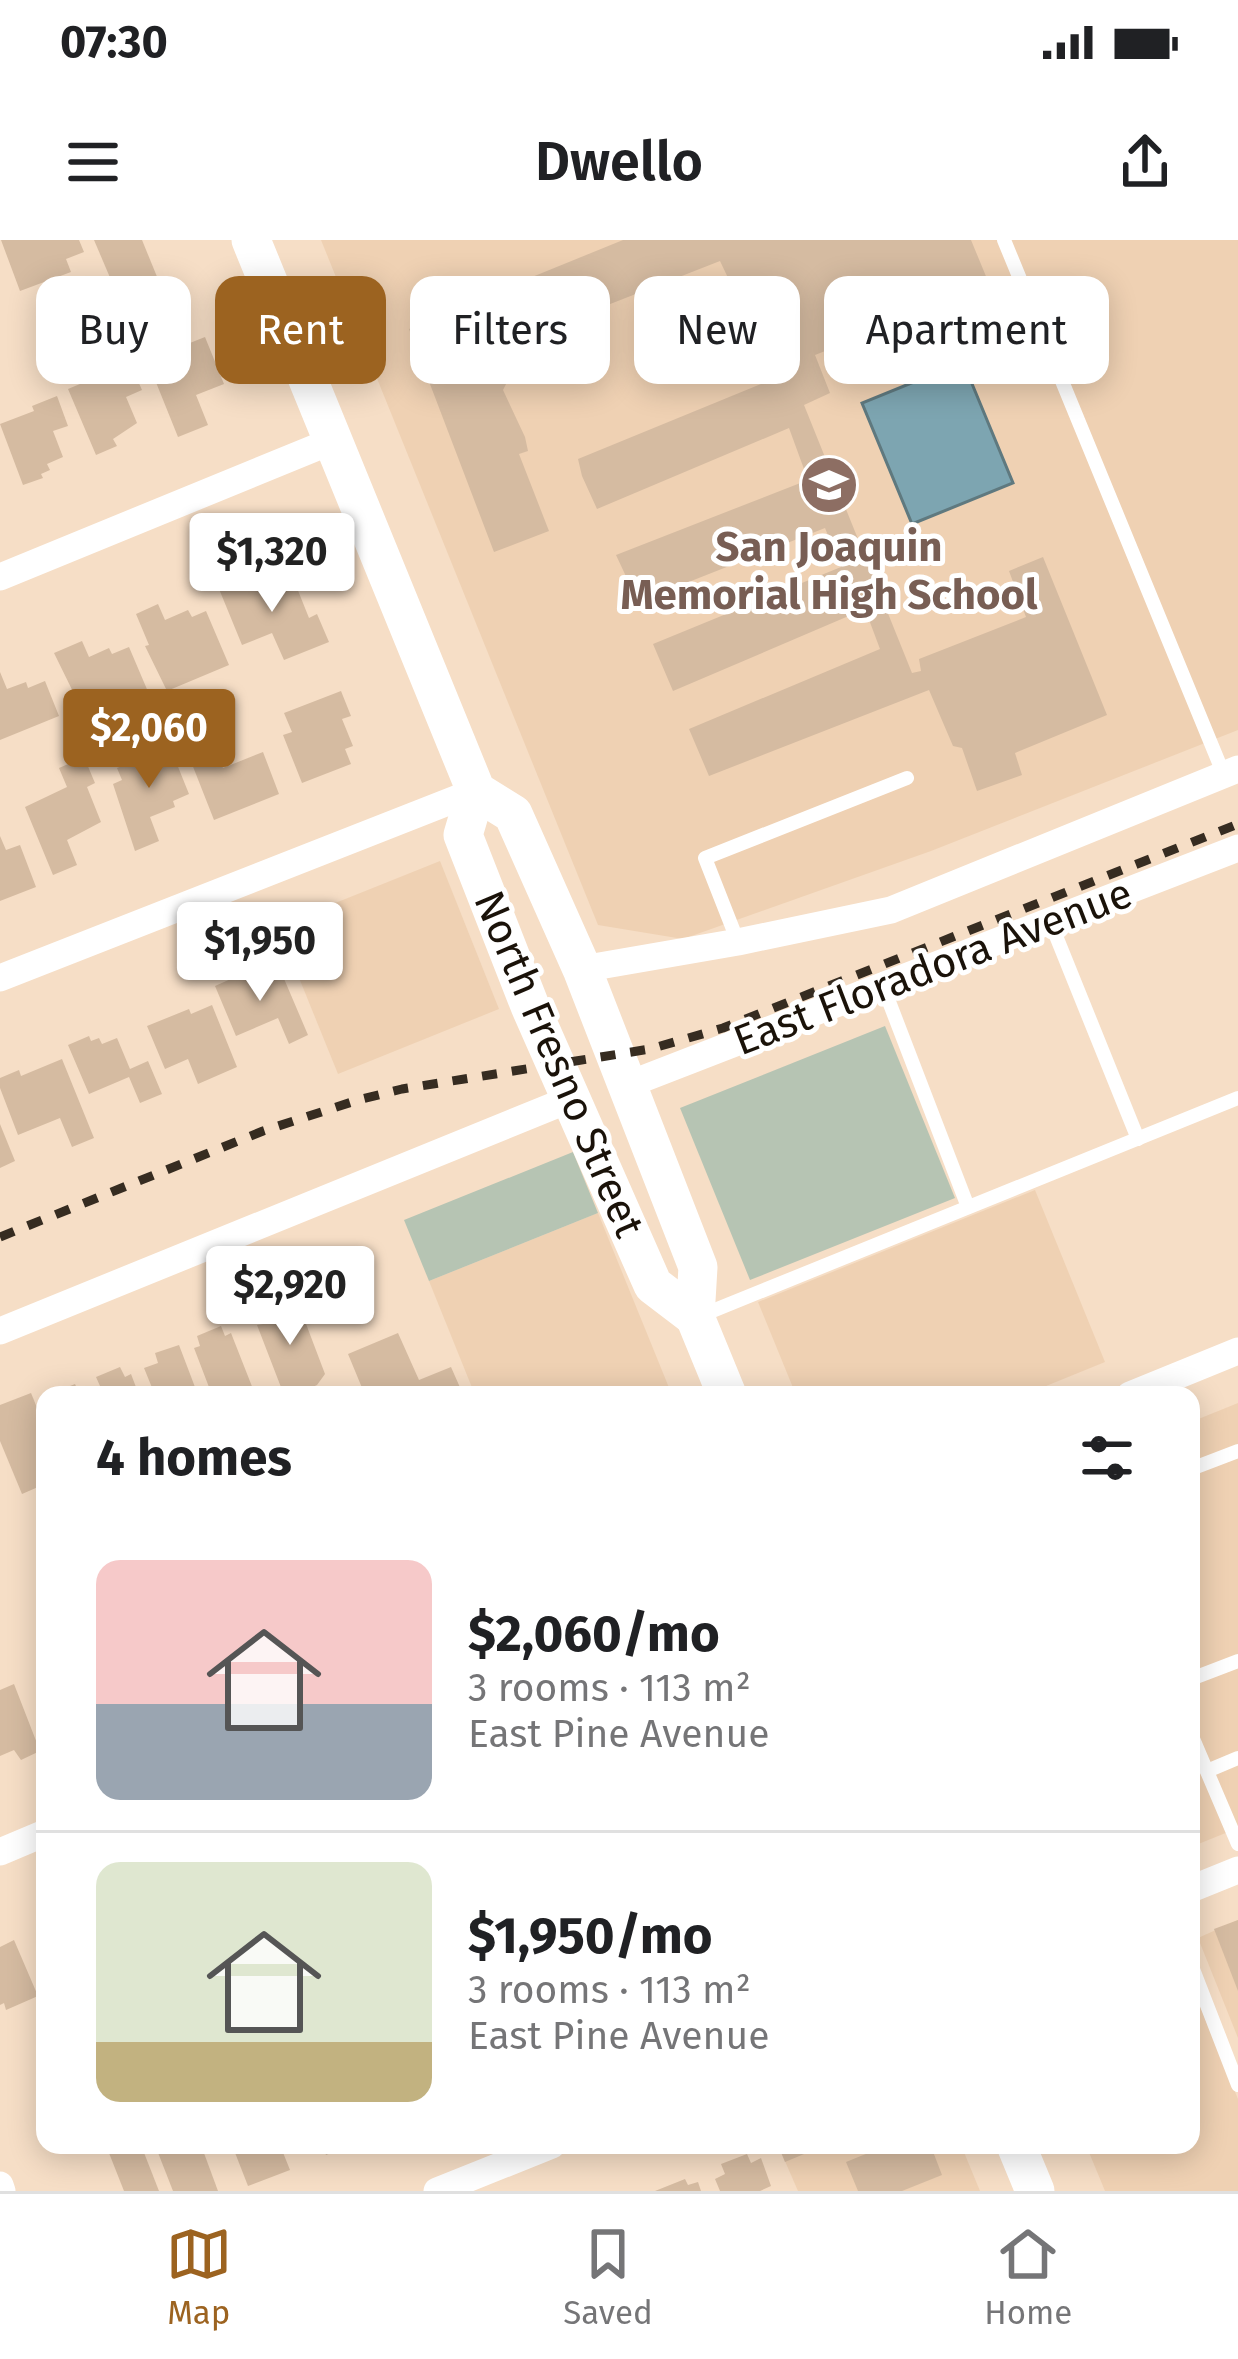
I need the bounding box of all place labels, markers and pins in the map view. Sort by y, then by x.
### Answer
school or university icon: San Joaquin Memorial High School [798,454,860,516]
pin: $1,320 [174,513,370,615]
place label: San Joaquin Memorial High School [621,522,1038,620]
pin: $2,060 [51,689,247,791]
pin: $1,950 [162,902,358,1004]
pin: $2,920 [192,1246,388,1348]

